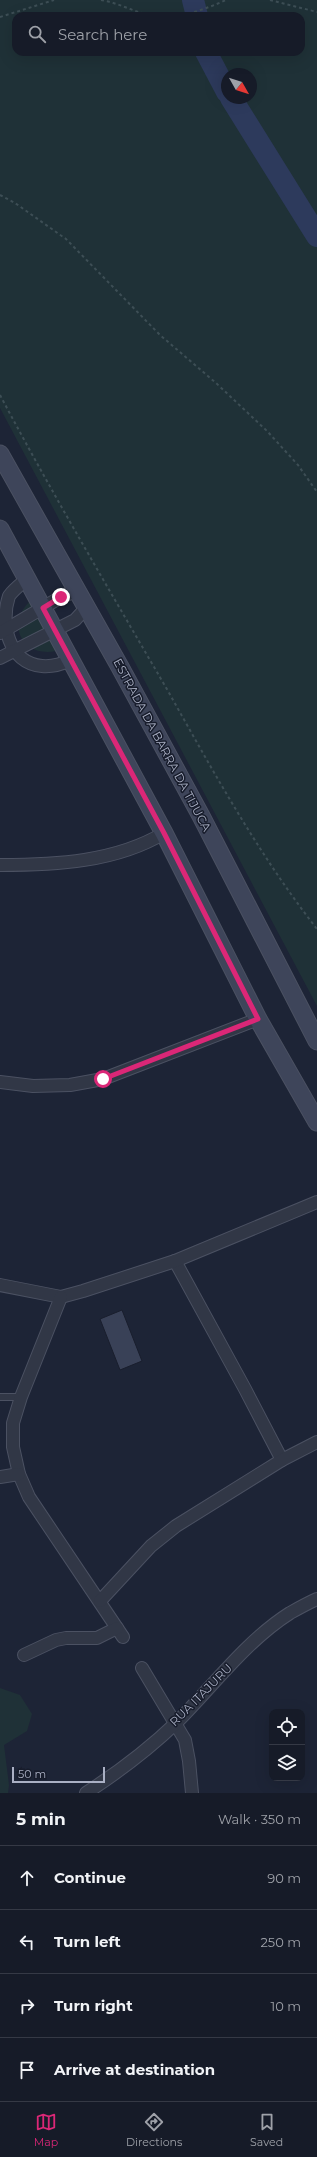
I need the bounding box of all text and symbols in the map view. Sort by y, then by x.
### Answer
search box [12,12,305,56]
icon: search [26,23,48,45]
text: Search here [58,25,147,44]
north arrow [221,68,257,104]
route end [52,588,70,606]
street label: ESTRADA DA BARRA DA TIJUCA [110,656,215,834]
route start [94,1070,112,1088]
street label: RUA ITAJURU [166,1660,235,1729]
map controls [269,1709,305,1781]
button: locate [269,1709,305,1745]
button: layers [269,1745,305,1781]
scale bar [12,1765,105,1784]
text: 50 m [18,1767,46,1781]
text: 5 min [16,1809,66,1829]
text: Walk · 350 m [218,1811,301,1827]
icon: ahead [16,1867,38,1889]
text: Continue [54,1868,126,1887]
text: 90 m [267,1870,301,1886]
icon: left [16,1931,38,1953]
text: Turn left [54,1932,121,1951]
text: 250 m [260,1934,301,1950]
icon: right [16,1995,38,2017]
text: Turn right [54,1996,133,2015]
text: 10 m [271,1998,301,2014]
icon: arrive [16,2059,38,2081]
text: Arrive at destination [54,2060,215,2079]
tab: Map [34,2111,58,2149]
tab: Directions [126,2111,182,2149]
tab: Saved [250,2111,283,2149]

